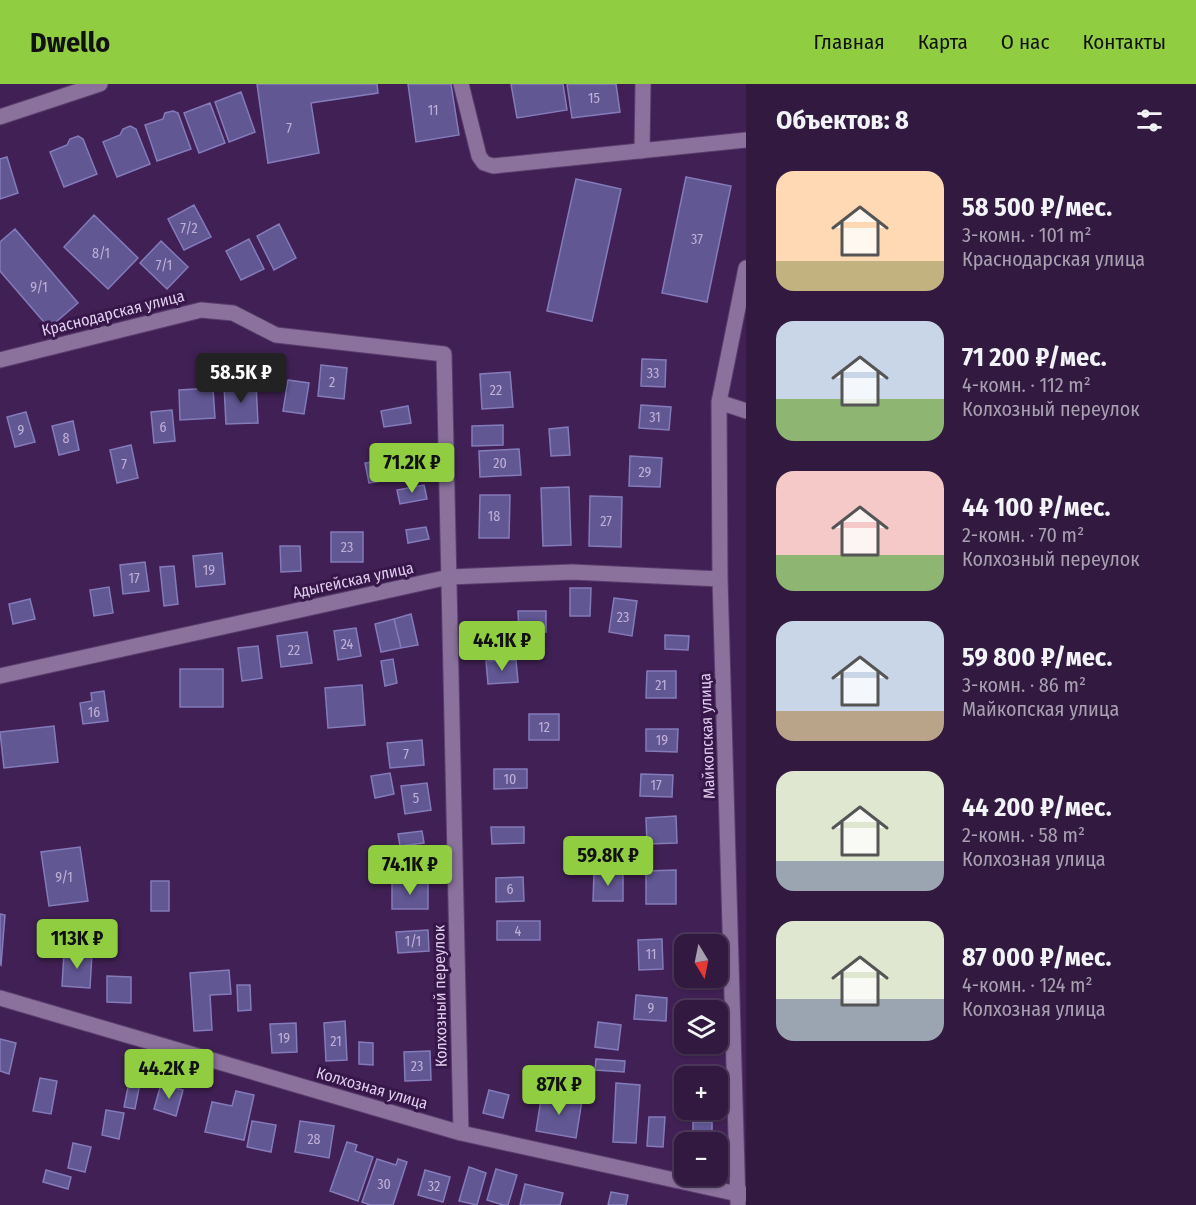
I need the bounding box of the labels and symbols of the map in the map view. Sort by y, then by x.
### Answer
house number: 15 [588,90,600,107]
house number: 11 [428,102,438,119]
house number: 7 [286,120,292,137]
house number: 7/2 [180,220,198,237]
house number: 37 [691,231,703,248]
house number: 8/1 [92,245,110,262]
house number: 7/1 [156,257,172,274]
house number: 9/1 [30,279,48,296]
street label: Краснодарская улица [40,286,187,340]
pin: 58.5K ₽ [186,353,296,404]
house number: 33 [647,365,659,382]
house number: 2 [329,374,335,391]
house number: 22 [490,382,502,399]
house number: 31 [649,409,661,426]
house number: 6 [160,419,167,436]
house number: 9 [18,422,25,439]
house number: 8 [63,430,70,447]
pin: 71.2K ₽ [357,443,467,494]
house number: 20 [493,455,507,472]
house number: 7 [121,456,127,473]
house number: 29 [639,464,652,481]
house number: 18 [488,508,500,525]
house number: 27 [600,513,612,530]
house number: 23 [341,539,353,556]
street label: Адыгейская улица [291,558,415,602]
house number: 19 [203,562,215,579]
house number: 17 [128,570,140,587]
house number: 23 [617,609,629,626]
pin: 44.1K ₽ [447,621,557,672]
house number: 24 [341,636,354,653]
house number: 22 [288,642,300,659]
street label: Майкопская улица [695,673,719,799]
house number: 21 [655,677,667,694]
house number: 16 [88,704,100,721]
house number: 12 [538,719,550,736]
house number: 19 [656,732,668,749]
house number: 7 [403,746,409,763]
house number: 10 [504,771,516,788]
house number: 17 [650,777,662,794]
house number: 5 [413,790,419,807]
pin: 59.8K ₽ [553,836,663,887]
pin: 74.1K ₽ [355,845,465,896]
house number: 9/1 [55,869,73,886]
house number: 6 [507,881,514,898]
pin: 113K ₽ [28,919,126,970]
house number: 4 [515,923,522,940]
street label: Колхозный переулок [429,924,451,1067]
house number: 1/1 [405,933,421,950]
north arrow [674,934,728,988]
house number: 11 [646,946,656,963]
house number: 9 [648,1000,655,1017]
house number: 19 [278,1030,290,1047]
house number: 21 [330,1033,342,1050]
pin: 44.2K ₽ [114,1049,224,1100]
house number: 23 [411,1058,423,1075]
street label: Колхозная улица [314,1063,430,1113]
pin: 87K ₽ [517,1065,601,1116]
house number: 28 [307,1131,321,1148]
house number: 30 [377,1176,391,1193]
house number: 32 [428,1178,440,1195]

